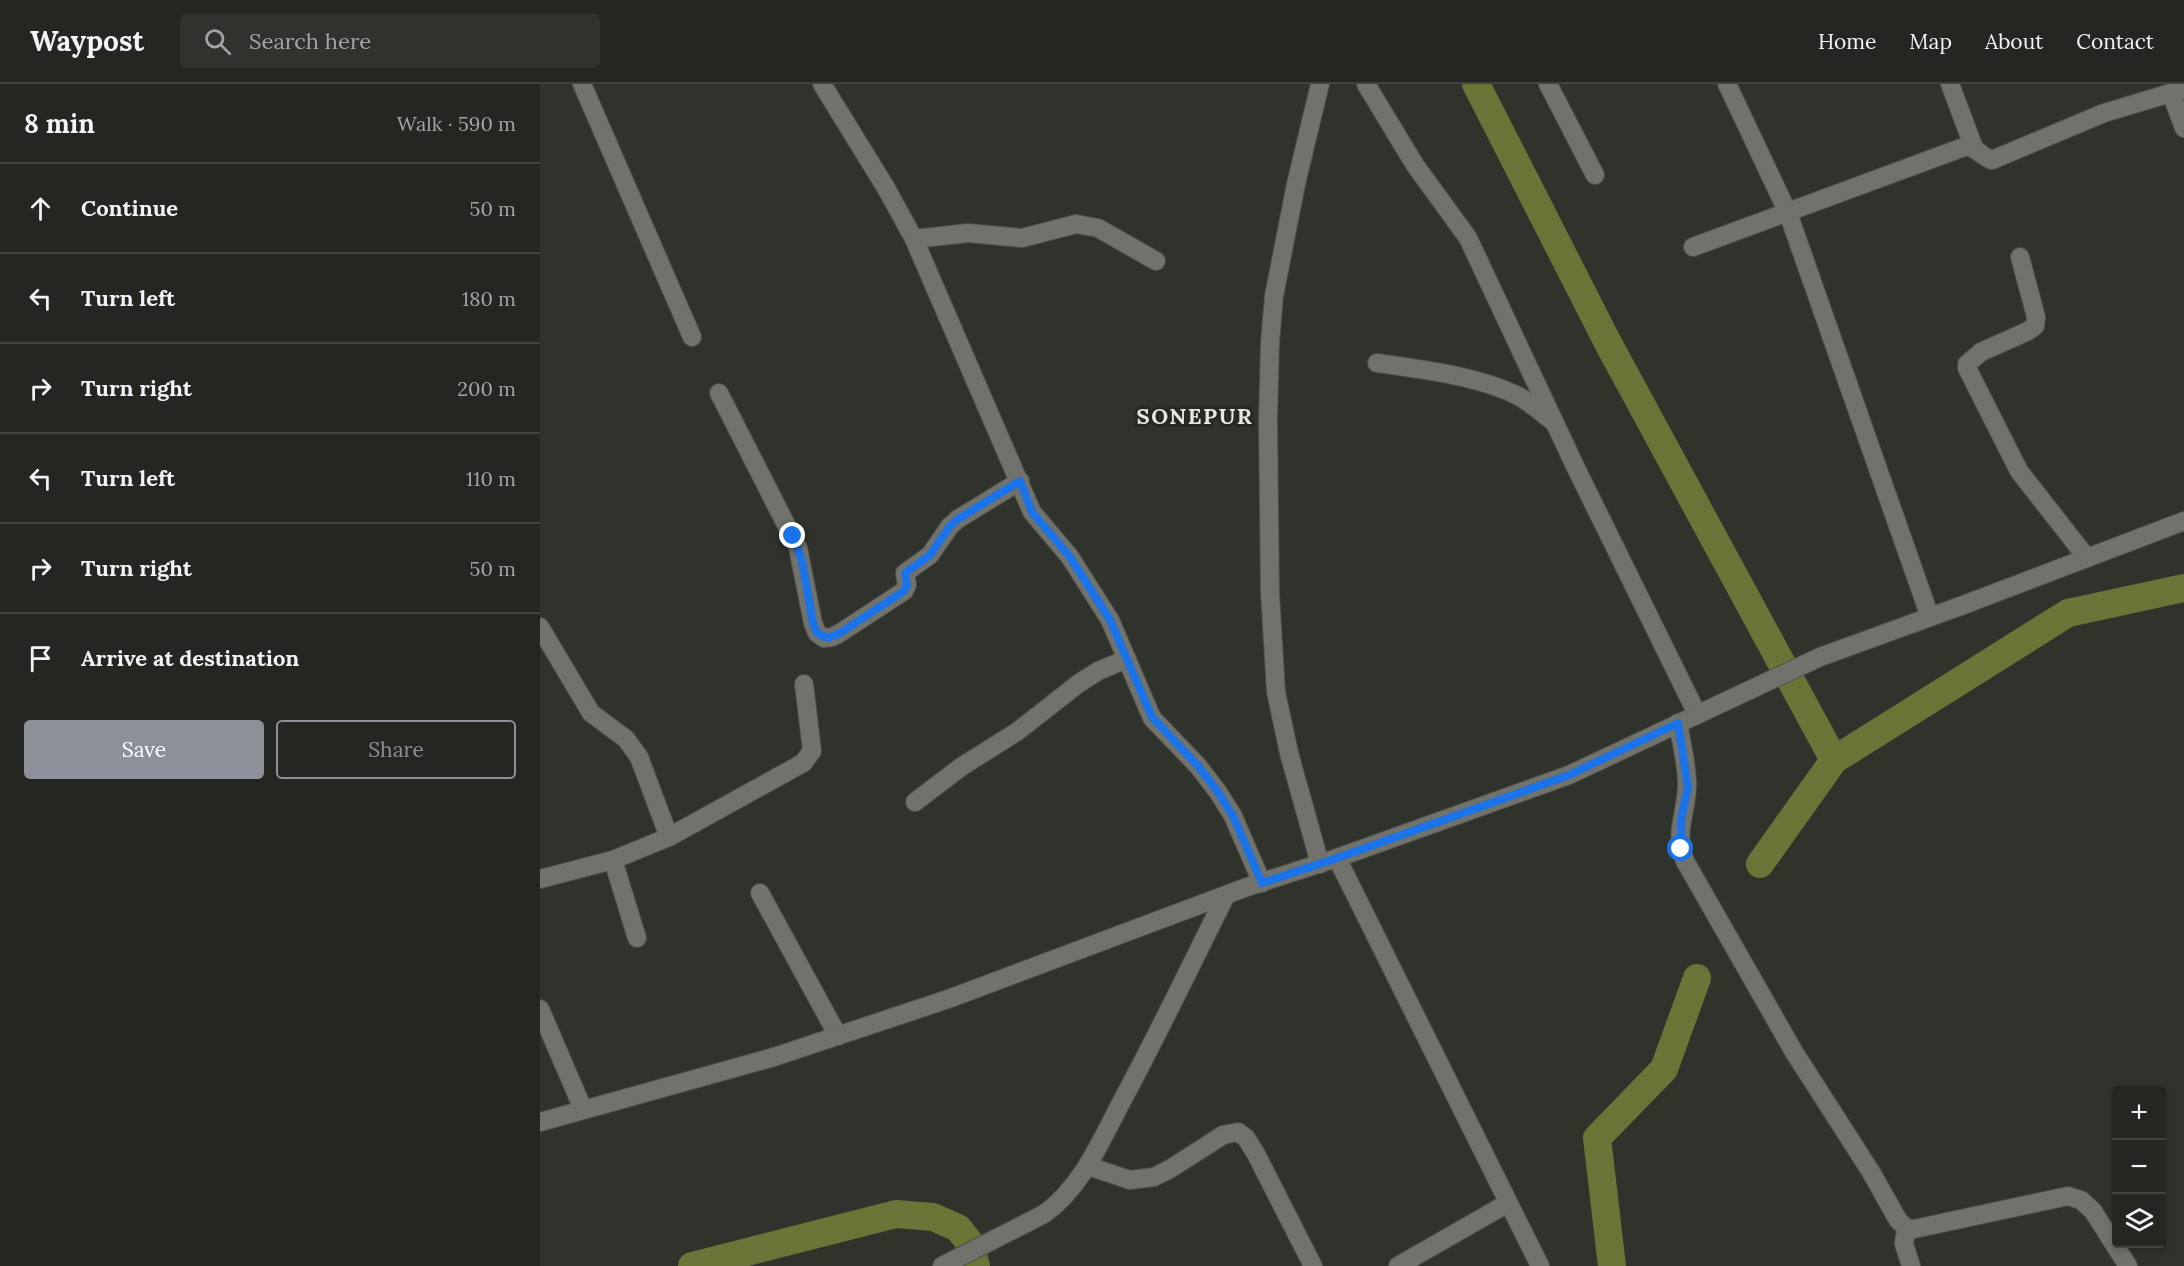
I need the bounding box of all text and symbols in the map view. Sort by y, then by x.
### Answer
search box [180,14,600,68]
text: Waypost [30,23,144,59]
icon: search [201,25,234,58]
text: Search here [249,27,371,55]
text: Home [1818,28,1876,55]
text: Map [1909,28,1952,55]
text: About [1985,28,2043,55]
text: Contact [2076,28,2154,55]
text: 8 min [24,107,95,140]
text: Walk · 590 m [397,111,516,136]
icon: ahead [24,192,57,225]
text: Continue [81,194,178,222]
text: 50 m [470,196,516,221]
icon: left [24,282,57,315]
text: Turn left [81,284,175,312]
text: 180 m [462,286,516,311]
icon: right [24,372,57,405]
text: Turn right [81,374,192,402]
text: 200 m [457,376,516,401]
district label: SONEPUR [1137,402,1253,430]
icon: left [24,462,57,495]
text: Turn left [81,464,175,492]
text: 110 m [466,466,516,491]
route end [779,522,805,548]
icon: right [24,552,57,585]
text: Turn right [81,554,192,582]
text: 50 m [470,556,516,581]
icon: arrive [24,642,57,675]
text: Arrive at destination [81,644,299,672]
button: Save [24,720,264,779]
button: Share [276,720,516,779]
route start [1667,835,1693,861]
map controls [2112,1086,2166,1248]
button: + [2112,1086,2166,1140]
button: − [2112,1140,2166,1194]
button: layers [2112,1194,2166,1248]

